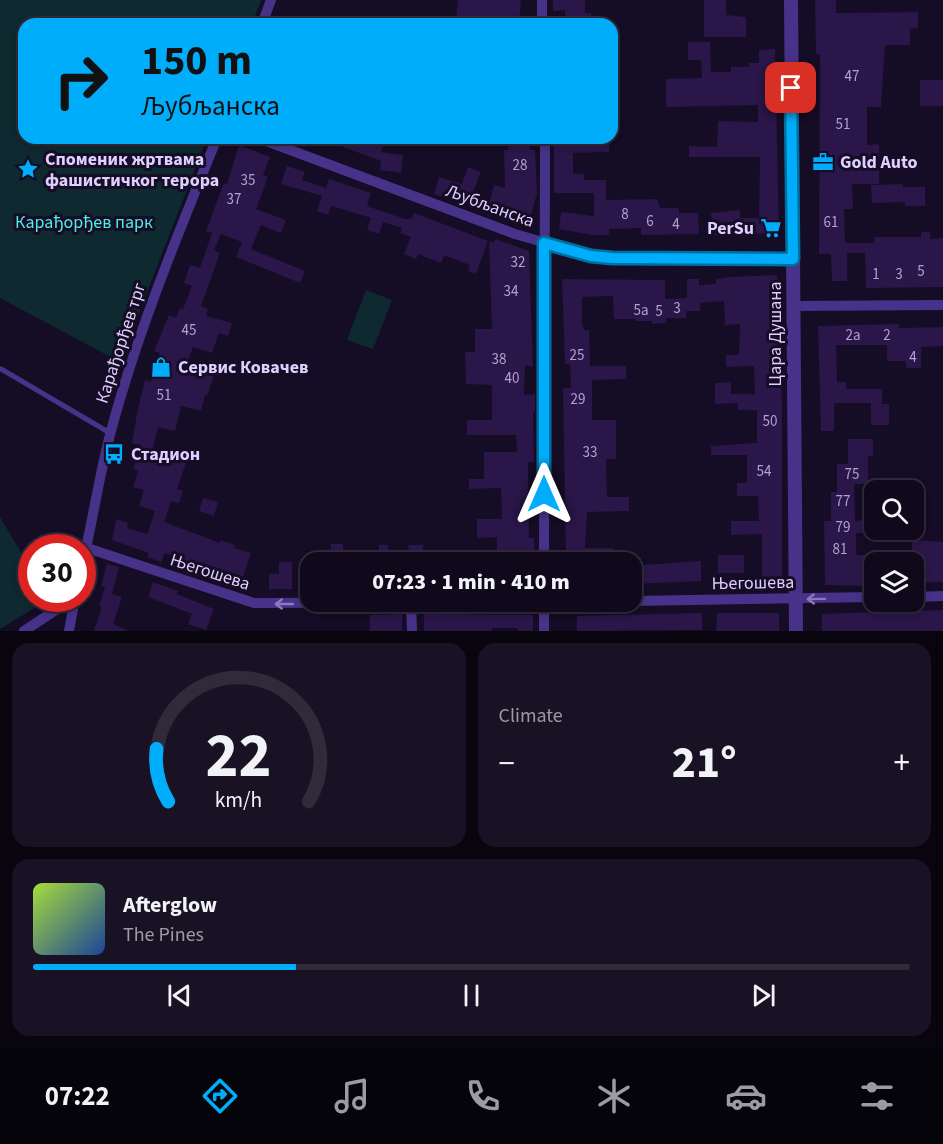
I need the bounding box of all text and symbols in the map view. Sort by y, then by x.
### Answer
text: 150 m [141,31,252,91]
icon: right [42,42,120,120]
pin [765,62,816,113]
house number: 47 [845,66,859,87]
icon: arrive [774,71,807,104]
text: Љубљанска [141,87,280,126]
house number: 51 [836,114,850,135]
place label: Споменик жртвама фашистичког терора [45,147,219,193]
office icon: Gold Auto [811,150,835,174]
place label: Gold Auto [840,150,918,175]
house number: 28 [513,155,527,176]
place icon: Споменик жртвама фашистичког терора [16,157,40,181]
house number: 35 [241,170,255,191]
street label: Љубљанска [442,178,538,234]
house number: 37 [227,189,241,210]
house number: 8 [621,204,629,225]
park label: Карађорђев парк [15,210,153,235]
house number: 6 [646,211,654,232]
house number: 61 [824,212,838,233]
house number: 4 [672,214,680,235]
place label: PerSu [707,216,754,241]
supermarket icon: PerSu [759,216,783,240]
house number: 32 [511,252,525,273]
house number: 5 [917,261,925,282]
house number: 1 [872,264,880,285]
house number: 3 [895,264,903,285]
street label: Карађорђев трг [90,279,152,407]
house number: 34 [504,281,519,302]
street label: Цара Душана [763,282,788,386]
house number: 3 [673,298,681,319]
house number: 5a [633,300,649,321]
house number: 5 [655,301,663,322]
house number: 45 [182,320,196,341]
house number: 2a [845,325,861,346]
house number: 2 [883,325,891,346]
house number: 25 [570,345,584,366]
house number: 4 [909,347,917,368]
house number: 38 [492,349,506,370]
shop icon: Сервис Ковачев [149,355,173,379]
place label: Сервис Ковачев [178,355,309,380]
house number: 40 [505,368,519,389]
house number: 51 [157,385,171,406]
house number: 29 [571,389,585,410]
house number: 50 [763,411,777,432]
bus stop icon: Стадион [102,442,126,466]
place label: Стадион [131,442,200,467]
house number: 33 [583,442,597,463]
house number: 54 [757,461,772,482]
position arrow [512,462,576,526]
house number: 75 [845,464,859,485]
map controls [864,480,924,612]
button: search [864,480,924,540]
house number: 77 [836,491,850,512]
house number: 79 [836,517,850,538]
speed limit sign: 30 [18,534,96,612]
house number: 81 [833,539,847,560]
street label: Његошева [167,547,253,597]
button: layers [864,552,924,612]
text: 07:23 · 1 min · 410 m [372,566,570,598]
street label: Његошева [711,570,795,596]
one-way arrow [807,593,827,604]
one-way arrow [275,598,295,610]
text: Climate [499,702,563,730]
text: 22 [206,712,272,801]
text: 21° [672,731,737,795]
text: − [499,740,515,787]
text: + [894,740,910,787]
text: km/h [215,785,263,816]
text: Afterglow [123,889,217,921]
text: The Pines [123,921,204,949]
icon: previous [163,979,196,1012]
icon: pause [455,979,488,1012]
icon: next [747,979,780,1012]
icon: directions [199,1075,241,1117]
icon: music [331,1075,373,1117]
icon: phone [462,1075,504,1117]
icon: climate [593,1075,635,1117]
icon: car [725,1075,767,1117]
icon: filters [856,1075,898,1117]
text: 07:22 [45,1077,110,1116]

